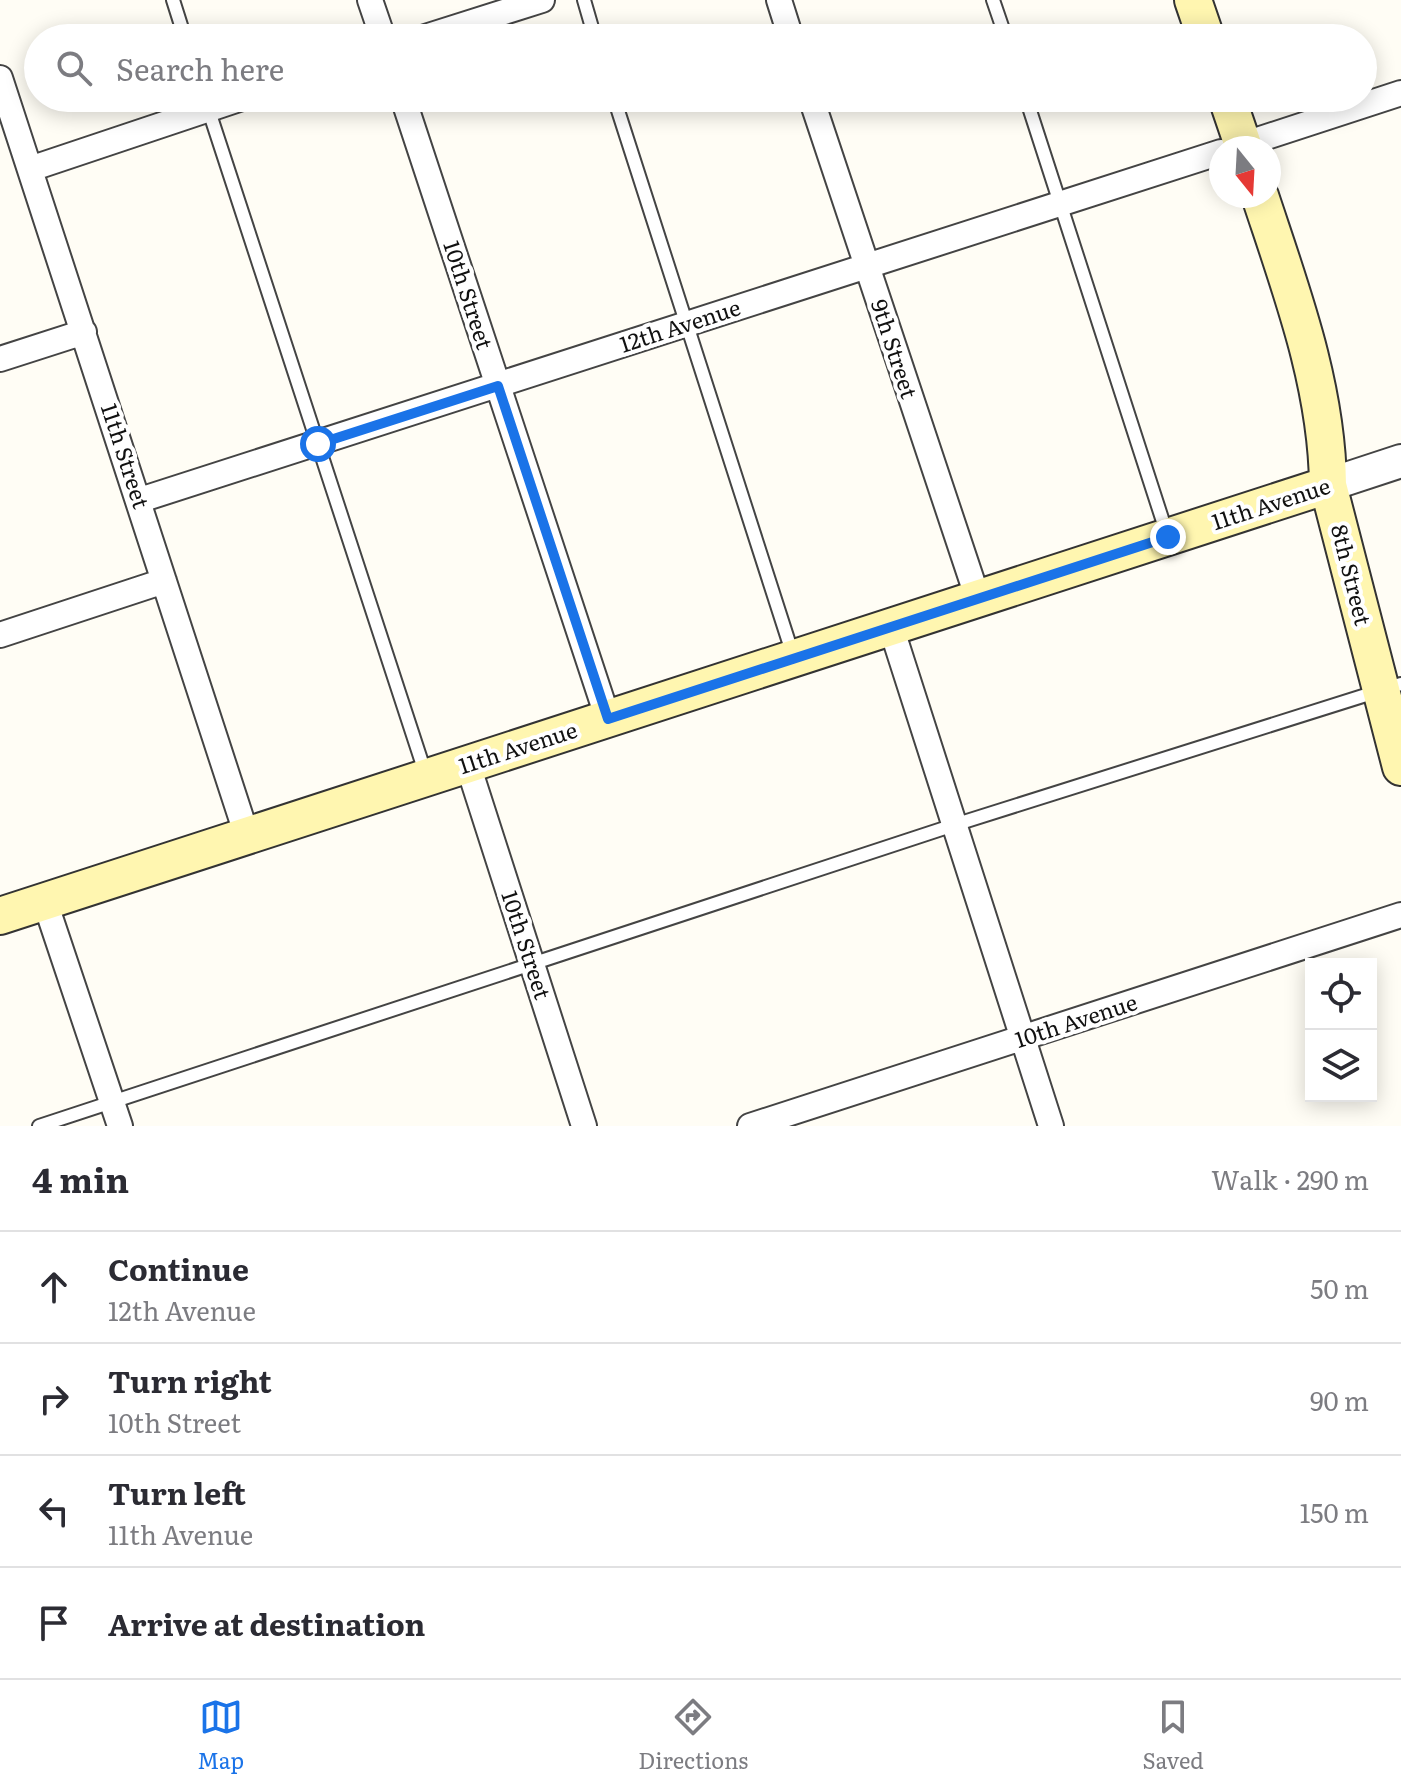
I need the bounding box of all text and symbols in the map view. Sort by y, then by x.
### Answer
search box [24,24,1377,112]
icon: search [52,46,96,90]
text: Search here [116,46,284,90]
north arrow [1209,136,1281,208]
street label: 10th Street [436,236,503,353]
street label: 12th Avenue [615,290,744,360]
street label: 9th Street [864,295,927,402]
street label: 11th Street [94,399,159,512]
route start [300,426,336,462]
street label: 11th Avenue [1207,468,1334,537]
route end [1150,519,1186,555]
street label: 8th Street [1324,521,1381,629]
street label: 11th Avenue [454,712,581,781]
street label: 10th Street [494,886,561,1003]
map controls [1305,958,1377,1102]
button: locate [1305,958,1377,1030]
street label: 10th Avenue [1010,984,1141,1055]
button: layers [1305,1030,1377,1102]
text: 4 min [32,1153,129,1203]
text: Walk · 290 m [1211,1159,1369,1198]
text: Continue [108,1246,249,1290]
icon: ahead [32,1265,76,1309]
text: 50 m [1310,1268,1369,1307]
text: 12th Avenue [108,1290,256,1329]
text: Turn right [108,1358,272,1402]
icon: right [32,1377,76,1421]
text: 90 m [1310,1380,1369,1419]
text: 10th Street [108,1402,241,1441]
text: Turn left [108,1470,246,1514]
icon: left [32,1489,76,1533]
text: 150 m [1300,1492,1369,1531]
text: 11th Avenue [108,1514,253,1553]
icon: arrive [32,1601,76,1645]
text: Arrive at destination [108,1601,425,1645]
tab: Map [197,1695,244,1776]
tab: Directions [638,1695,748,1776]
tab: Saved [1143,1695,1204,1776]

